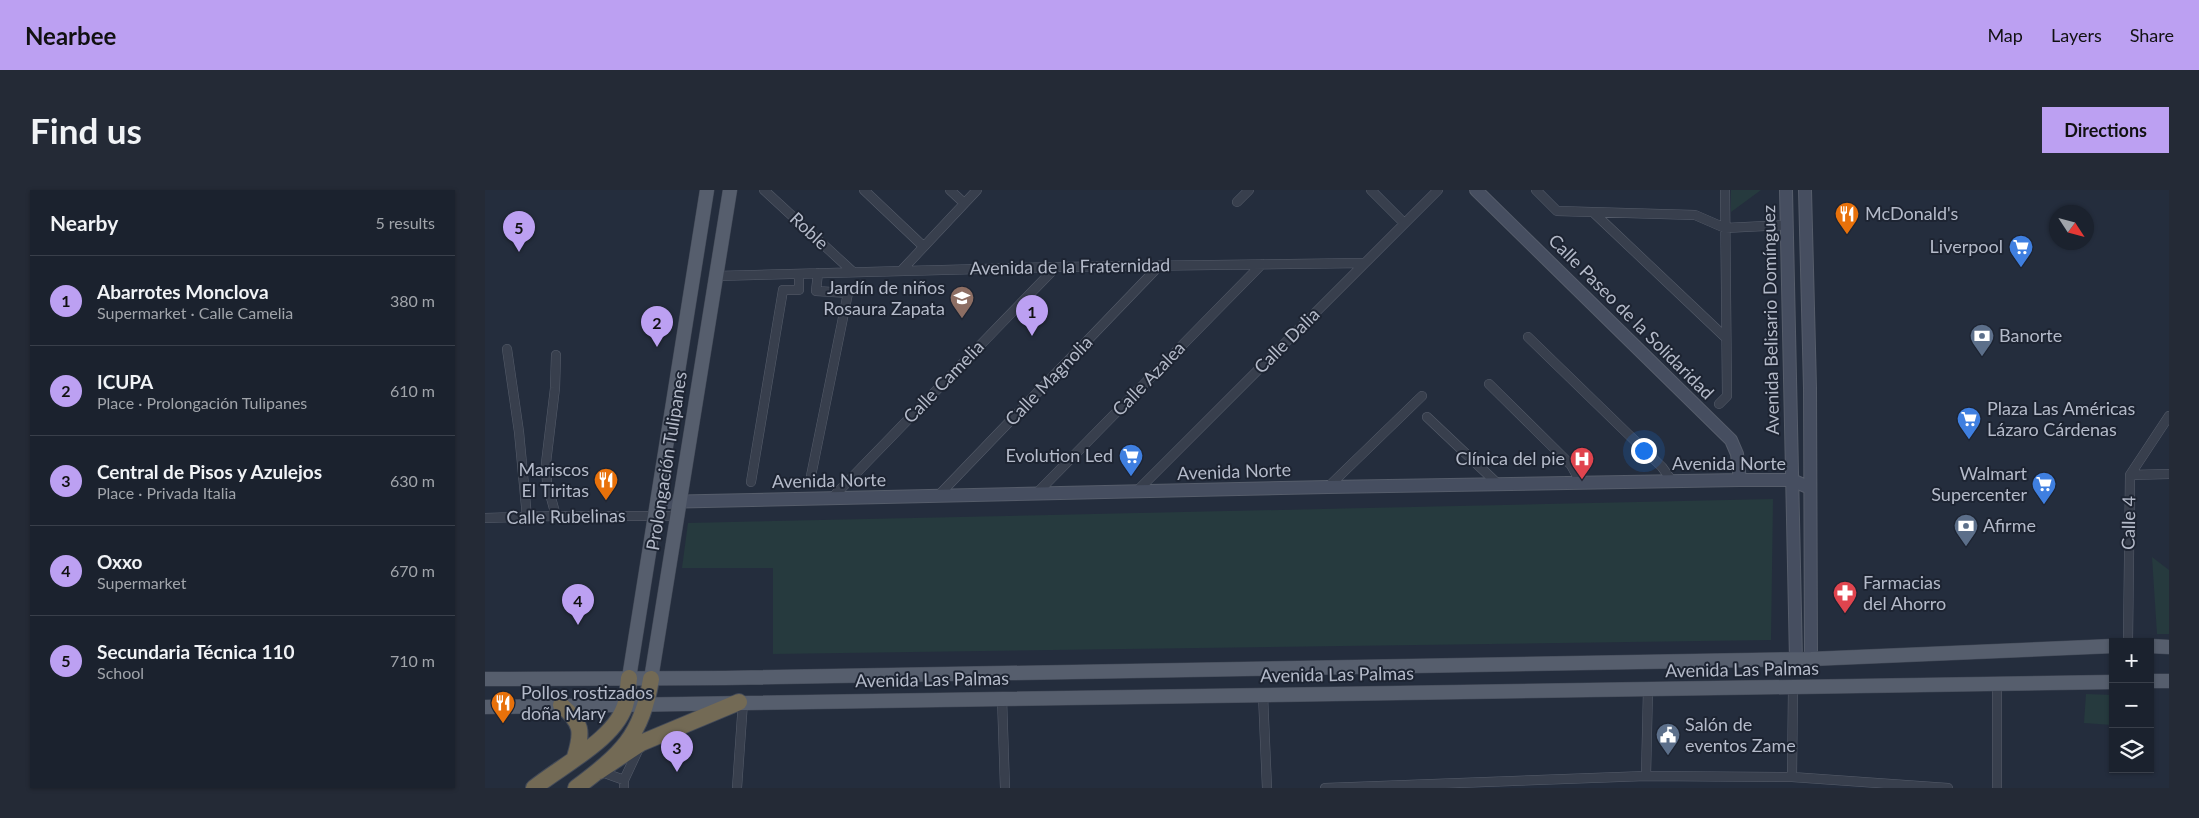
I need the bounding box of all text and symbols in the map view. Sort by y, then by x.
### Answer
text: Nearbee [25,21,116,50]
text: Map [1987,24,2023,46]
text: Layers [2051,24,2102,46]
text: Share [2130,24,2174,46]
button: Directions [2042,107,2169,153]
text: Find us [30,109,142,151]
restaurant icon: McDonald's [1834,201,1860,235]
place label: McDonald's [1865,202,1959,224]
street label: Avenida Belisario Domínguez [1757,205,1783,435]
north arrow [2049,205,2094,250]
street label: Roble [786,207,834,254]
text: Nearby [50,210,118,235]
pin: 5 [503,211,535,252]
text: 5 results [375,213,435,232]
street label: Calle Paseo de la Solidaridad [1545,229,1719,403]
supermarket icon: Liverpool [2008,234,2034,268]
place label: Liverpool [1930,235,2003,257]
street label: Avenida de la Fraternidad [970,253,1170,279]
place label: Jardín de niños Rosaura Zapata [823,276,945,319]
text: Abarrotes Monclova [97,280,269,303]
school or university icon: Jardín de niños Rosaura Zapata [949,285,975,319]
text: 1 [61,291,71,310]
text: 380 m [390,291,435,310]
pin: 1 [1016,295,1048,336]
text: Supermarket · Calle Camelia [97,303,293,322]
street label: Calle Dalia [1249,303,1324,378]
pin: 2 [641,306,673,347]
bank icon: Banorte [1969,323,1995,357]
place label: Banorte [1999,324,2062,346]
street label: Calle Magnolia [1000,331,1097,430]
street label: Calle Camelia [898,335,988,427]
street label: Calle Azalea [1107,337,1189,420]
text: ICUPA [97,370,153,393]
street label: Prolongación Tulipanes [641,370,691,552]
text: 2 [61,381,71,400]
text: 610 m [390,381,435,400]
text: Place · Prolongación Tulipanes [97,393,307,412]
place label: Plaza Las Américas Lázaro Cárdenas [1987,397,2136,440]
supermarket icon: Plaza Las Américas Lázaro Cárdenas [1956,406,1982,440]
your location [1631,438,1657,464]
supermarket icon: Evolution Led [1118,443,1144,477]
place label: Evolution Led [1005,444,1113,466]
hospital icon: Clínica del pie [1569,446,1595,480]
place label: Clínica del pie [1456,447,1565,469]
street label: Avenida Norte [1672,452,1786,474]
place label: Mariscos El Tiritas [519,458,589,501]
street label: Avenida Norte [1177,458,1291,484]
text: Central de Pisos y Azulejos [97,460,322,483]
place label: Walmart Supercenter [1931,462,2028,505]
restaurant icon: Mariscos El Tiritas [593,467,619,501]
street label: Avenida Norte [772,468,886,492]
text: 3 [61,471,71,490]
text: 630 m [390,471,435,490]
supermarket icon: Walmart Supercenter [2031,471,2057,505]
text: Place · Privada Italia [97,483,236,502]
street label: Calle 4 [2117,496,2139,550]
street label: Calle Rubelinas [506,504,626,528]
bank icon: Afirme [1953,513,1979,547]
place label: Afirme [1983,514,2036,536]
text: Oxxo [97,550,142,573]
text: 4 [61,561,71,580]
text: 670 m [390,561,435,580]
place label: Farmacias del Ahorro [1863,571,1946,614]
text: Supermarket [97,573,186,592]
pharmacy icon: Farmacias del Ahorro [1832,580,1858,614]
pin: 4 [562,584,594,625]
map controls [2109,638,2154,773]
button: + [2109,638,2154,683]
text: Secundaria Técnica 110 [97,640,295,663]
text: 5 [61,651,71,670]
text: 710 m [390,651,435,670]
street label: Avenida Las Palmas [1665,657,1819,681]
street label: Avenida Las Palmas [1260,662,1414,686]
text: School [97,663,144,682]
street label: Avenida Las Palmas [855,667,1009,691]
place label: Pollos rostizados doña Mary [521,681,653,724]
button: − [2109,683,2154,728]
restaurant icon: Pollos rostizados doña Mary [490,690,516,724]
place label: Salón de eventos Zame [1685,713,1796,756]
public building icon: Salón de eventos Zame [1655,722,1681,756]
button: layers [2109,728,2154,773]
pin: 3 [661,731,693,772]

